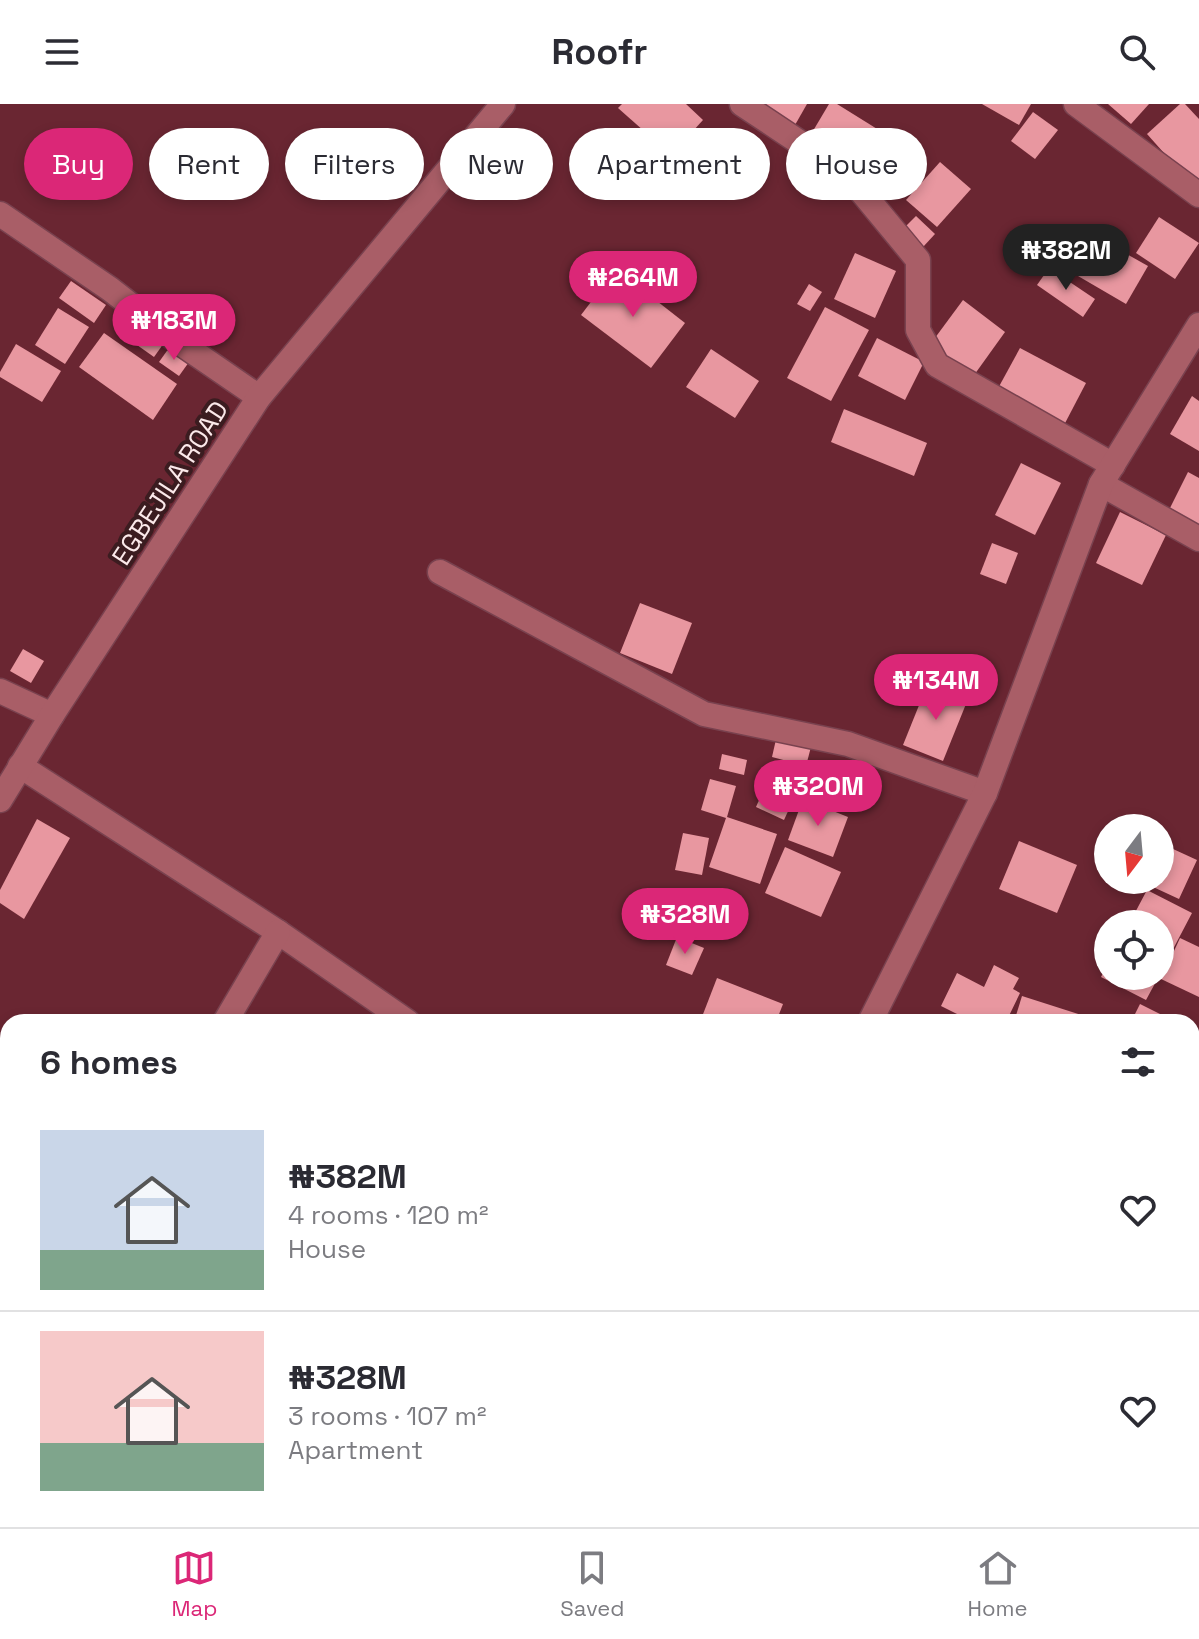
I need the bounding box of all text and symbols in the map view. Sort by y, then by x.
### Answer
text: Roofr [551,29,648,75]
icon: menu [40,30,84,74]
icon: search [1115,30,1159,74]
chip: Buy [24,128,133,200]
chip: Rent [149,128,269,200]
chip: Filters [285,128,424,200]
chip: New [440,128,553,200]
chip: Apartment [569,128,770,200]
chip: House [786,128,927,200]
pin: ₦382M [1010,224,1122,292]
text: ₦382M [1021,233,1111,267]
pin: ₦264M [577,251,689,319]
text: ₦264M [587,260,679,294]
pin: ₦183M [118,294,230,362]
text: ₦183M [130,303,218,337]
street label: EGBEJILA ROAD [104,394,236,572]
pin: ₦134M [880,654,992,722]
text: ₦134M [892,663,980,697]
pin: ₦320M [762,760,874,828]
text: ₦320M [772,769,864,803]
north arrow [1094,814,1174,894]
map controls [1094,814,1174,990]
pin: ₦328M [629,888,741,956]
text: ₦328M [640,897,730,931]
button: locate [1094,910,1174,990]
icon: filters [1116,1040,1160,1084]
text: 6 homes [40,1041,178,1084]
text: ₦382M [288,1155,407,1198]
icon: home [104,1162,200,1258]
icon: heart [1116,1188,1160,1232]
text: 4 rooms · 120 m² [288,1198,488,1232]
text: House [288,1232,366,1266]
text: ₦328M [288,1356,407,1399]
icon: home [104,1363,200,1459]
icon: heart [1116,1389,1160,1433]
text: 3 rooms · 107 m² [288,1399,486,1433]
text: Apartment [288,1433,423,1467]
tab: Map [172,1546,217,1622]
tab: Saved [560,1546,625,1622]
tab: Home [968,1546,1028,1622]

